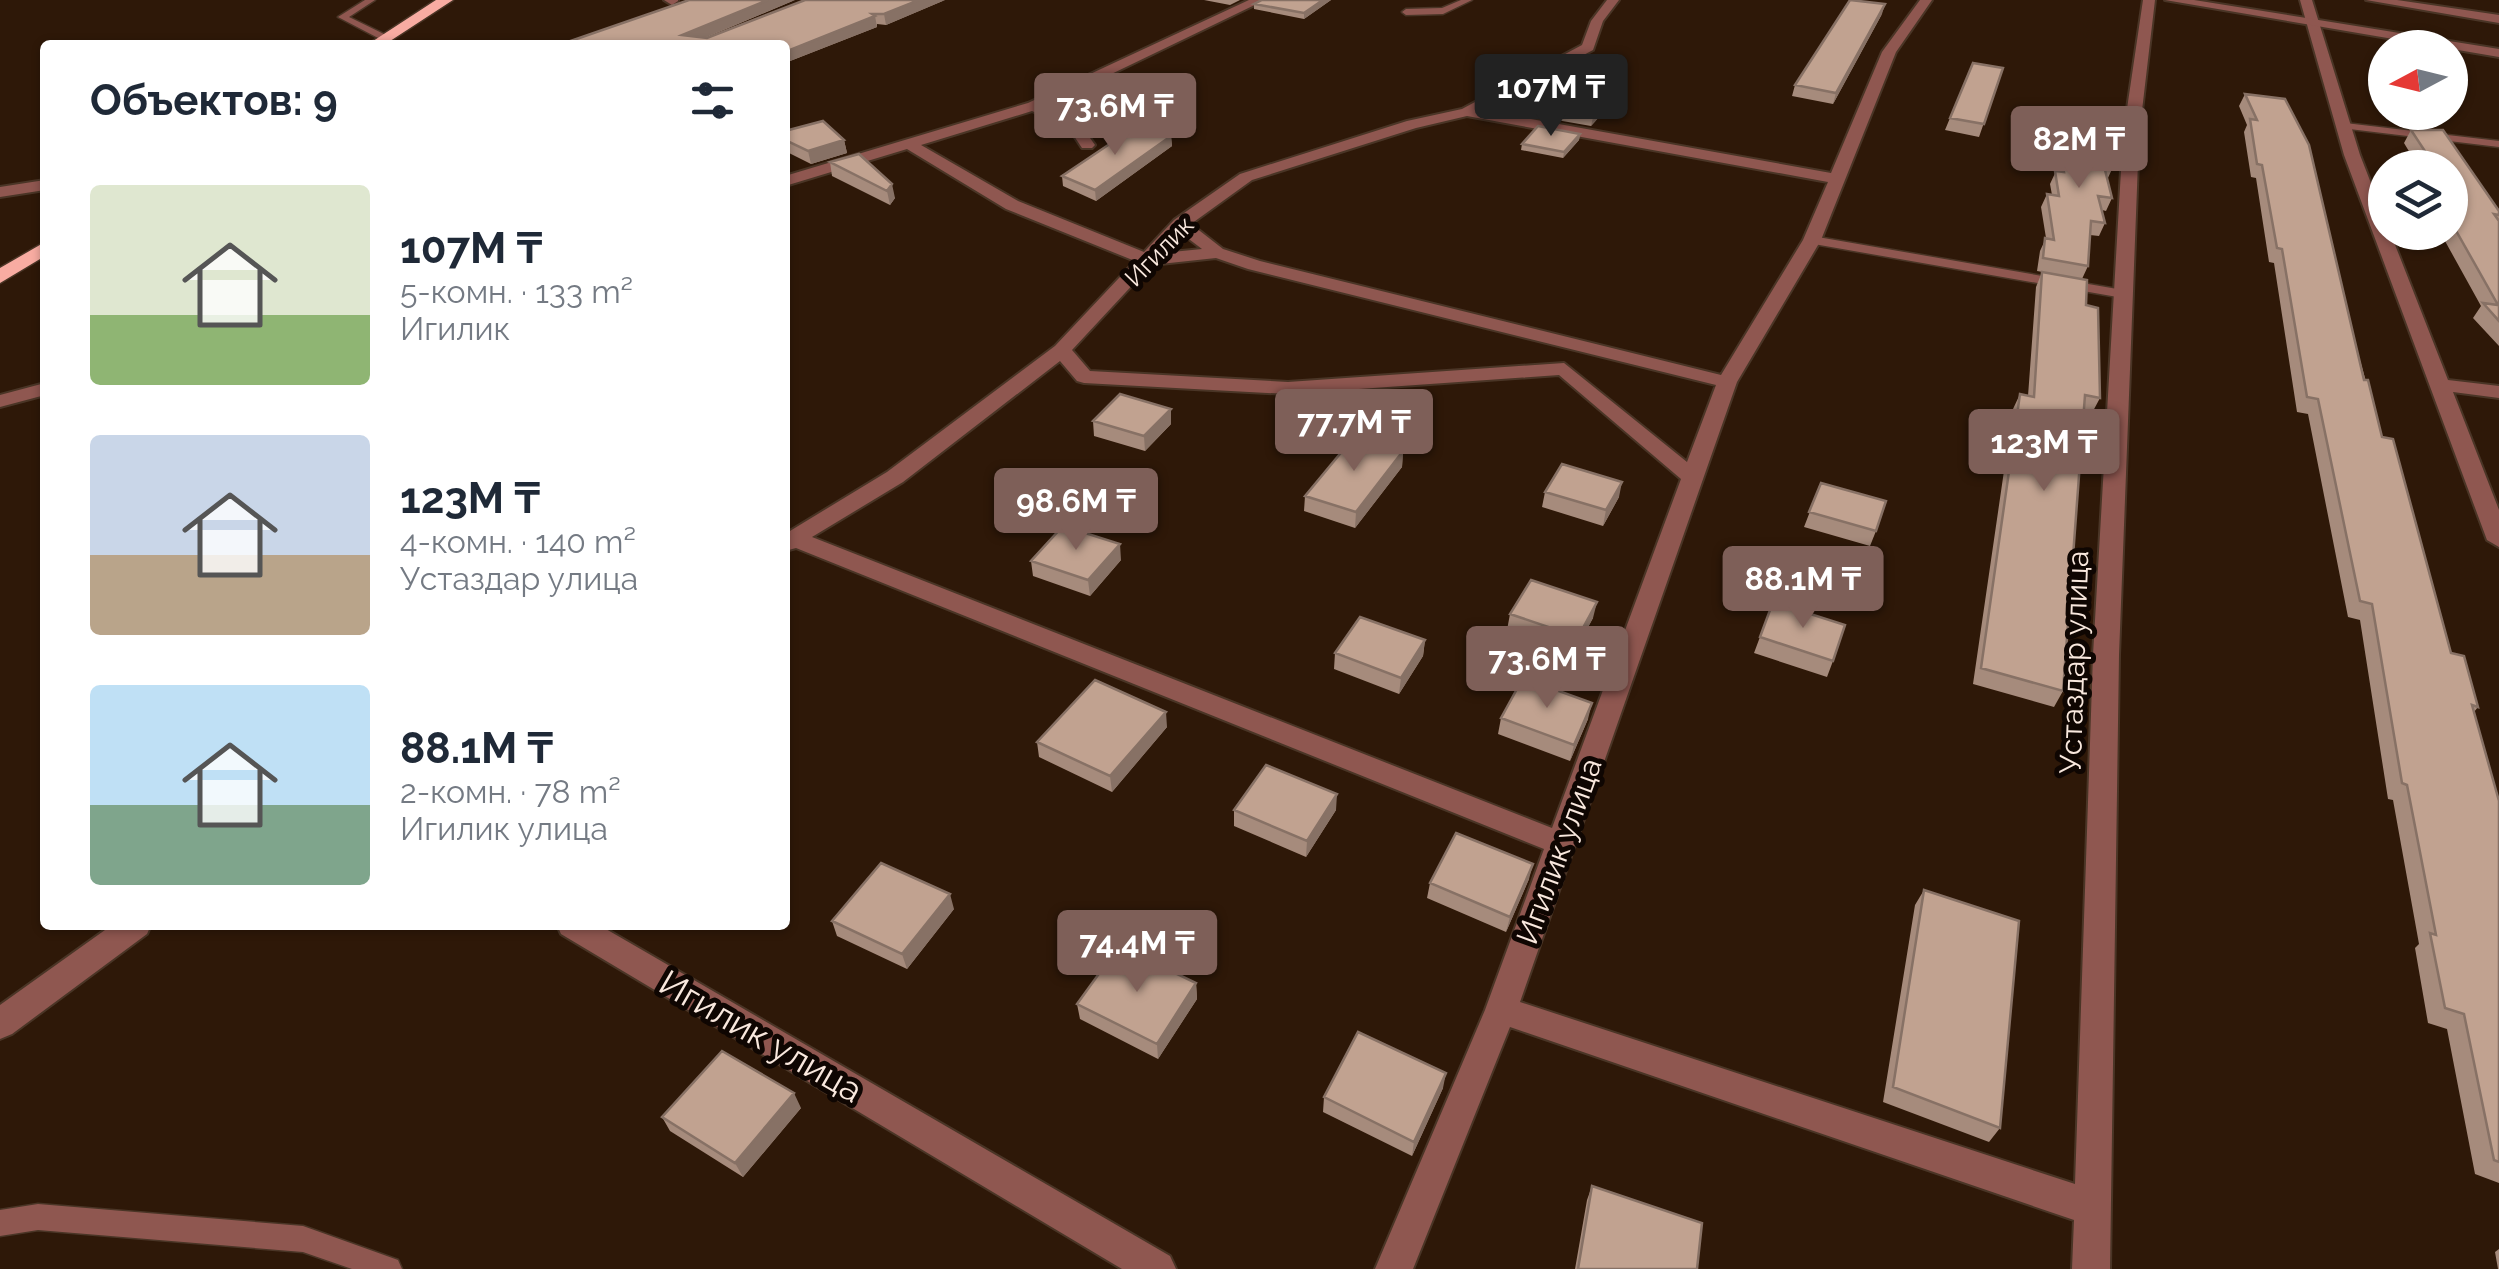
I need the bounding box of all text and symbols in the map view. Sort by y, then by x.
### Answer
north arrow [2368,30,2468,130]
map controls [2368,30,2468,250]
pin: 107M ₸ [1470,54,1632,139]
text: 107M ₸ [1497,68,1605,105]
icon: filters [685,73,740,128]
pin: 73.6M ₸ [1023,73,1207,158]
text: Объектов: 9 [90,76,338,125]
text: 73.6M ₸ [1056,87,1174,124]
pin: 82M ₸ [2009,106,2149,191]
text: 82M ₸ [2033,120,2125,157]
button: layers [2368,150,2468,250]
street label: Игилик [1118,210,1200,292]
text: 107M ₸ [400,224,543,273]
icon: home [170,225,290,345]
text: 5-комн. · 133 m² [400,273,633,310]
text: Игилик [400,310,510,347]
pin: 77.7M ₸ [1262,389,1446,474]
text: 77.7M ₸ [1297,403,1411,440]
pin: 123M ₸ [1963,409,2125,494]
text: 123M ₸ [1991,423,2097,460]
pin: 98.6M ₸ [984,468,1168,553]
text: 123M ₸ [400,474,540,523]
icon: home [170,475,290,595]
text: 98.6M ₸ [1016,482,1136,519]
text: 4-комн. · 140 m² [400,523,636,560]
pin: 88.1M ₸ [1711,546,1895,631]
street label: Устаздар улица [2053,550,2095,774]
text: Устаздар улица [400,560,638,597]
text: 88.1M ₸ [1745,560,1861,597]
pin: 73.6M ₸ [1455,626,1639,711]
text: 73.6M ₸ [1488,640,1606,677]
text: 88.1M ₸ [400,724,553,773]
icon: home [170,725,290,845]
street label: Игилик улица [1509,753,1609,949]
text: 2-комн. · 78 m² [400,773,621,810]
text: Игилик улица [400,810,608,847]
pin: 74.4M ₸ [1045,910,1229,995]
text: 74.4M ₸ [1079,924,1195,961]
street label: Игилик улица [652,961,870,1111]

